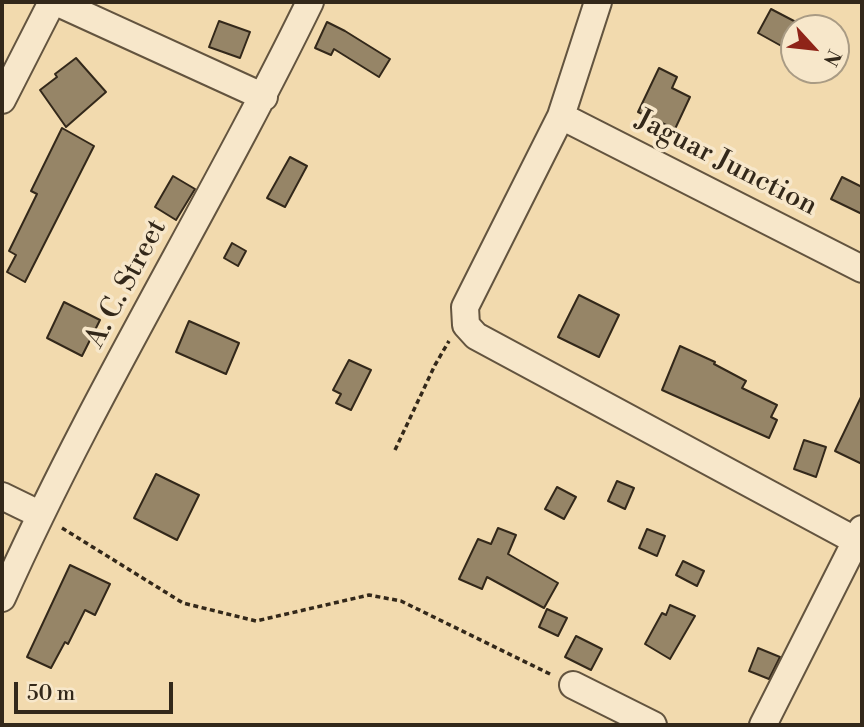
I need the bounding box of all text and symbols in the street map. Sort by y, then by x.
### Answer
north arrow [780,14,850,84]
text: N [818,45,846,70]
street label: Jaguar Junction [630,104,822,224]
street label: A. C. Street [79,214,175,354]
scale bar [18,668,177,712]
text: 50 m [27,681,75,707]

